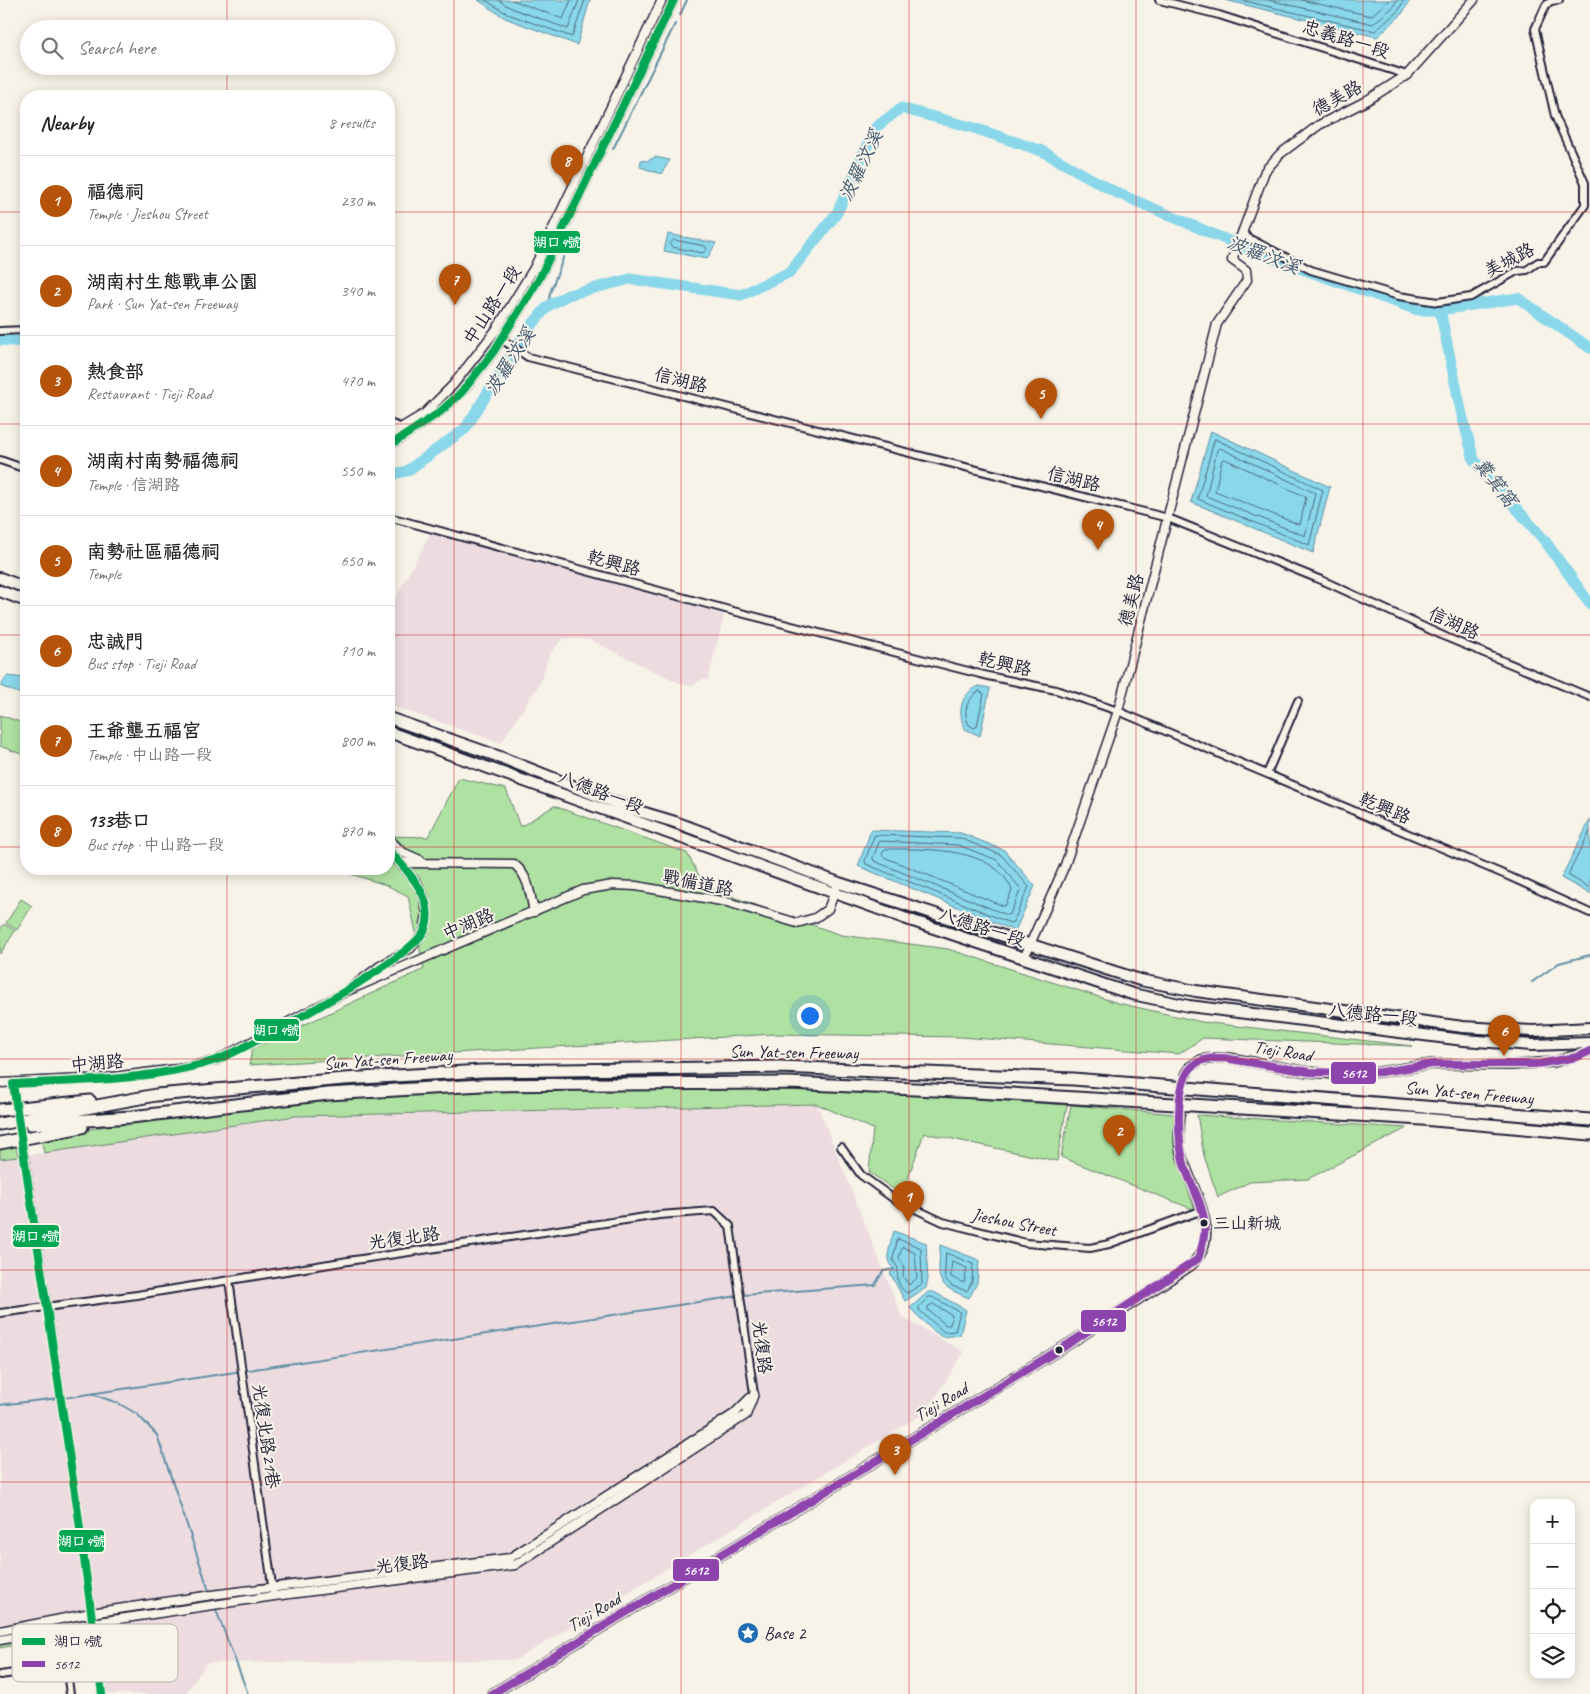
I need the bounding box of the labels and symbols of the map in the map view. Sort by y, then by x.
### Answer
street label: 忠義路一段 [1300,15,1392,63]
street label: 德美路 [1308,75,1366,121]
water label: 波羅汶溪 [833,125,889,205]
pin: 8 [551,145,583,186]
line badge: 湖口4號 [533,230,581,254]
water label: 波羅汶溪 [1224,230,1304,280]
text: 湖口4號 [533,234,581,251]
street label: 美城路 [1480,238,1538,282]
street label: 中山路一段 [458,261,526,349]
pin: 7 [439,264,471,305]
water label: 波羅汶溪 [479,322,541,400]
street label: 信湖路 [652,363,710,397]
pin: 5 [1025,378,1057,419]
water label: 糞箕窩 [1468,453,1524,515]
street label: 信湖路 [1045,462,1103,496]
pin: 4 [1082,509,1114,550]
street label: 乾興路 [585,545,643,581]
street label: 德美路 [1114,571,1148,629]
street label: 信湖路 [1425,602,1483,644]
street label: 乾興路 [976,647,1034,681]
street label: 八德路一段 [555,766,647,818]
street label: 乾興路 [1356,787,1414,829]
street label: 戰備道路 [661,865,735,901]
street label: 中湖路 [439,903,497,945]
street label: 八德路一段 [936,903,1028,951]
street label: 八德路一段 [1327,998,1419,1030]
your location [797,1003,823,1029]
pin: 6 [1488,1015,1520,1056]
line badge: 湖口4號 [253,1018,300,1042]
text: 湖口4號 [252,1022,300,1039]
street label: Tieji Road [1252,1036,1316,1067]
street label: Sun Yat-sen Freeway [729,1040,860,1064]
street label: Sun Yat-sen Freeway [323,1043,455,1074]
street label: 中湖路 [69,1050,125,1076]
line badge: 5612 [1330,1061,1377,1085]
text: 5612 [1341,1065,1368,1082]
street label: Sun Yat-sen Freeway [1404,1076,1536,1110]
pin: 2 [1103,1115,1135,1156]
pin: 1 [892,1181,924,1222]
street label: Jieshou Street [969,1203,1060,1241]
place label: 三山新城 [1213,1213,1281,1234]
marker: 三山新城 [1199,1218,1209,1228]
street label: 光復北路 [367,1222,441,1254]
line badge: 湖口4號 [12,1224,60,1248]
text: 湖口4號 [12,1228,60,1245]
line badge: 5612 [1080,1309,1127,1333]
text: 5612 [1091,1313,1118,1330]
street label: 光復路 [748,1319,776,1375]
unlabelled marker [1054,1345,1064,1355]
street label: Tieji Road [910,1376,974,1426]
street label: 光復北路21巷 [248,1382,284,1490]
pin: 3 [879,1434,911,1475]
line badge: 湖口4號 [58,1529,105,1553]
text: 湖口4號 [58,1533,106,1550]
street label: 光復路 [374,1550,430,1578]
line badge: 5612 [672,1558,720,1582]
text: 5612 [683,1562,710,1579]
street label: Tieji Road [563,1586,627,1636]
place icon: Base 2 [736,1621,760,1645]
place label: Base 2 [764,1622,808,1644]
legend [12,1624,178,1682]
text: 湖口4號 [54,1633,102,1650]
text: 5612 [54,1656,81,1673]

